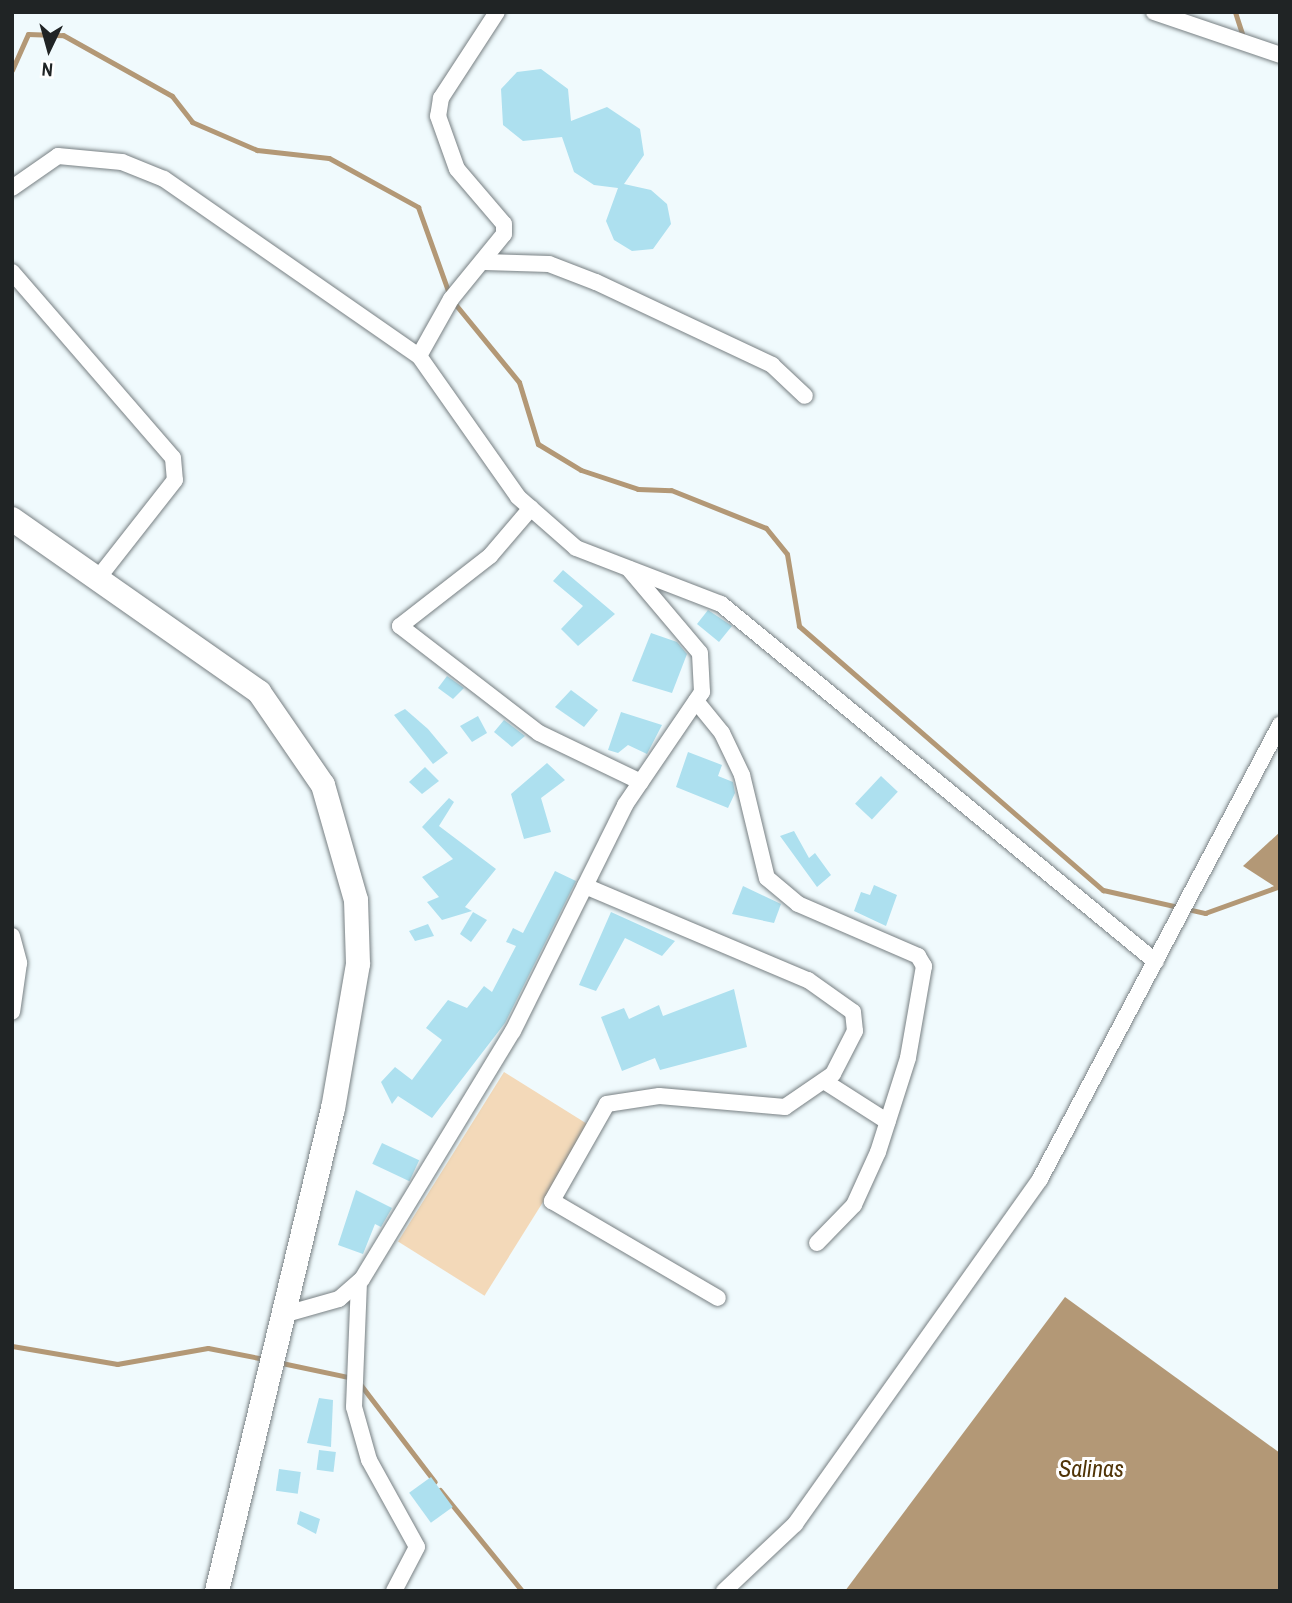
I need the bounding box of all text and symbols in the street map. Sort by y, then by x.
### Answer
north arrow [14,14,84,84]
text: N [40,56,54,83]
water label: Salinas [1058,1455,1124,1483]

